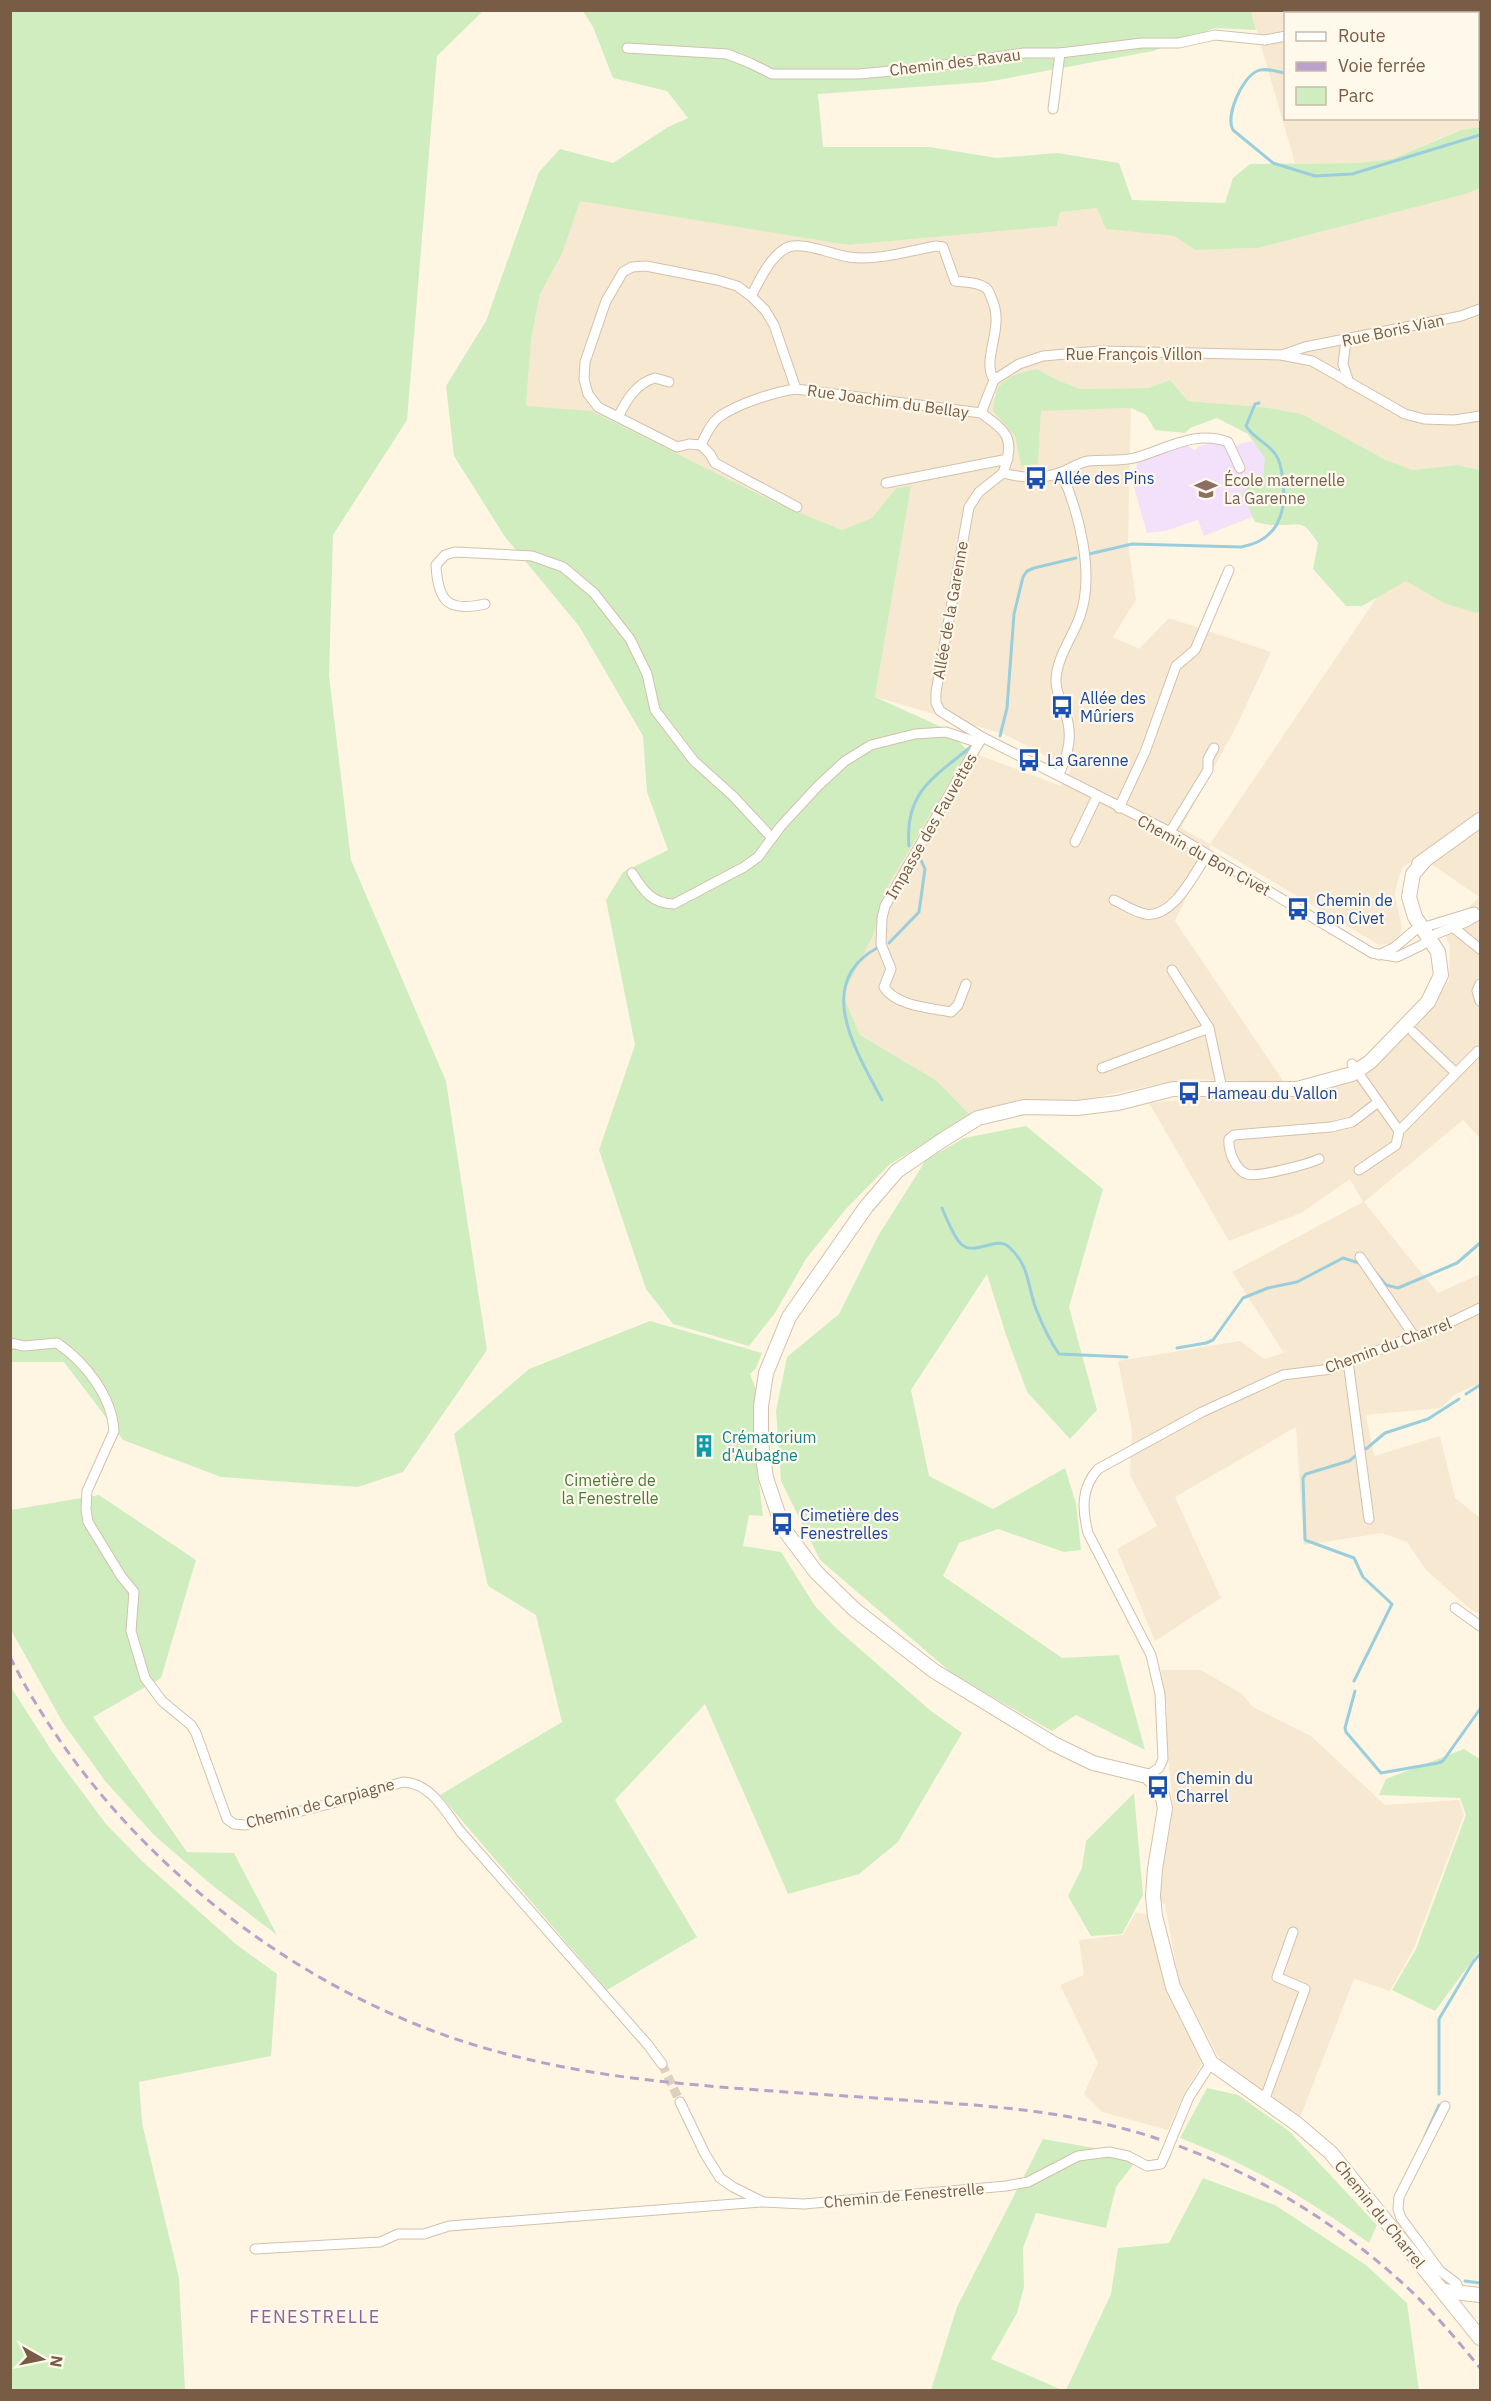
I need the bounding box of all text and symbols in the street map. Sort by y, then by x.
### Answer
legend [1284,12,1479,120]
text: Route [1338,24,1386,47]
street label: Chemin des Ravau [888,44,1022,80]
text: Voie ferrée [1338,54,1426,77]
text: Parc [1338,84,1374,107]
street label: Rue Boris Vian [1340,309,1446,351]
street label: Rue François Villon [1066,344,1202,364]
street label: Rue Joachim du Bellay [806,380,970,422]
bus stop icon: Allée des Pins [1023,465,1049,491]
place label: Allée des Pins [1054,468,1154,488]
place label: École maternelle La Garenne [1224,469,1345,508]
school or university icon: École maternelle La Garenne [1193,476,1219,502]
street label: Allée de la Garenne [928,539,972,681]
place label: Allée des Mûriers [1080,688,1146,726]
bus stop icon: Allée des Mûriers [1049,694,1075,720]
bus stop icon: La Garenne [1016,747,1042,773]
street label: Impasse des Fauvettes [881,749,981,903]
place label: La Garenne [1047,750,1129,770]
street label: Chemin du Bon Civet [1134,810,1274,900]
place label: Chemin de Bon Civet [1316,890,1393,928]
bus stop icon: Chemin de Bon Civet [1285,896,1311,922]
bus stop icon: Hameau du Vallon [1176,1080,1202,1106]
place label: Hameau du Vallon [1207,1083,1338,1103]
street label: Chemin du Charrel [1322,1313,1454,1377]
place label: Crématorium d'Aubagne [722,1427,816,1465]
building icon: Crématorium d'Aubagne [691,1433,717,1459]
park label: Cimetière de la Fenestrelle [561,1470,659,1508]
place label: Cimetière des Fenestrelles [800,1505,899,1543]
bus stop icon: Cimetière des Fenestrelles [769,1511,795,1537]
place label: Chemin du Charrel [1176,1768,1253,1806]
street label: Chemin de Carpiagne [244,1773,397,1832]
bus stop icon: Chemin du Charrel [1145,1774,1171,1800]
street label: Chemin du Charrel [1330,2156,1430,2272]
street label: Chemin de Fenestrelle [823,2178,985,2212]
district label: FENESTRELLE [249,2305,381,2328]
north arrow [12,2329,72,2389]
text: N [46,2354,68,2369]

